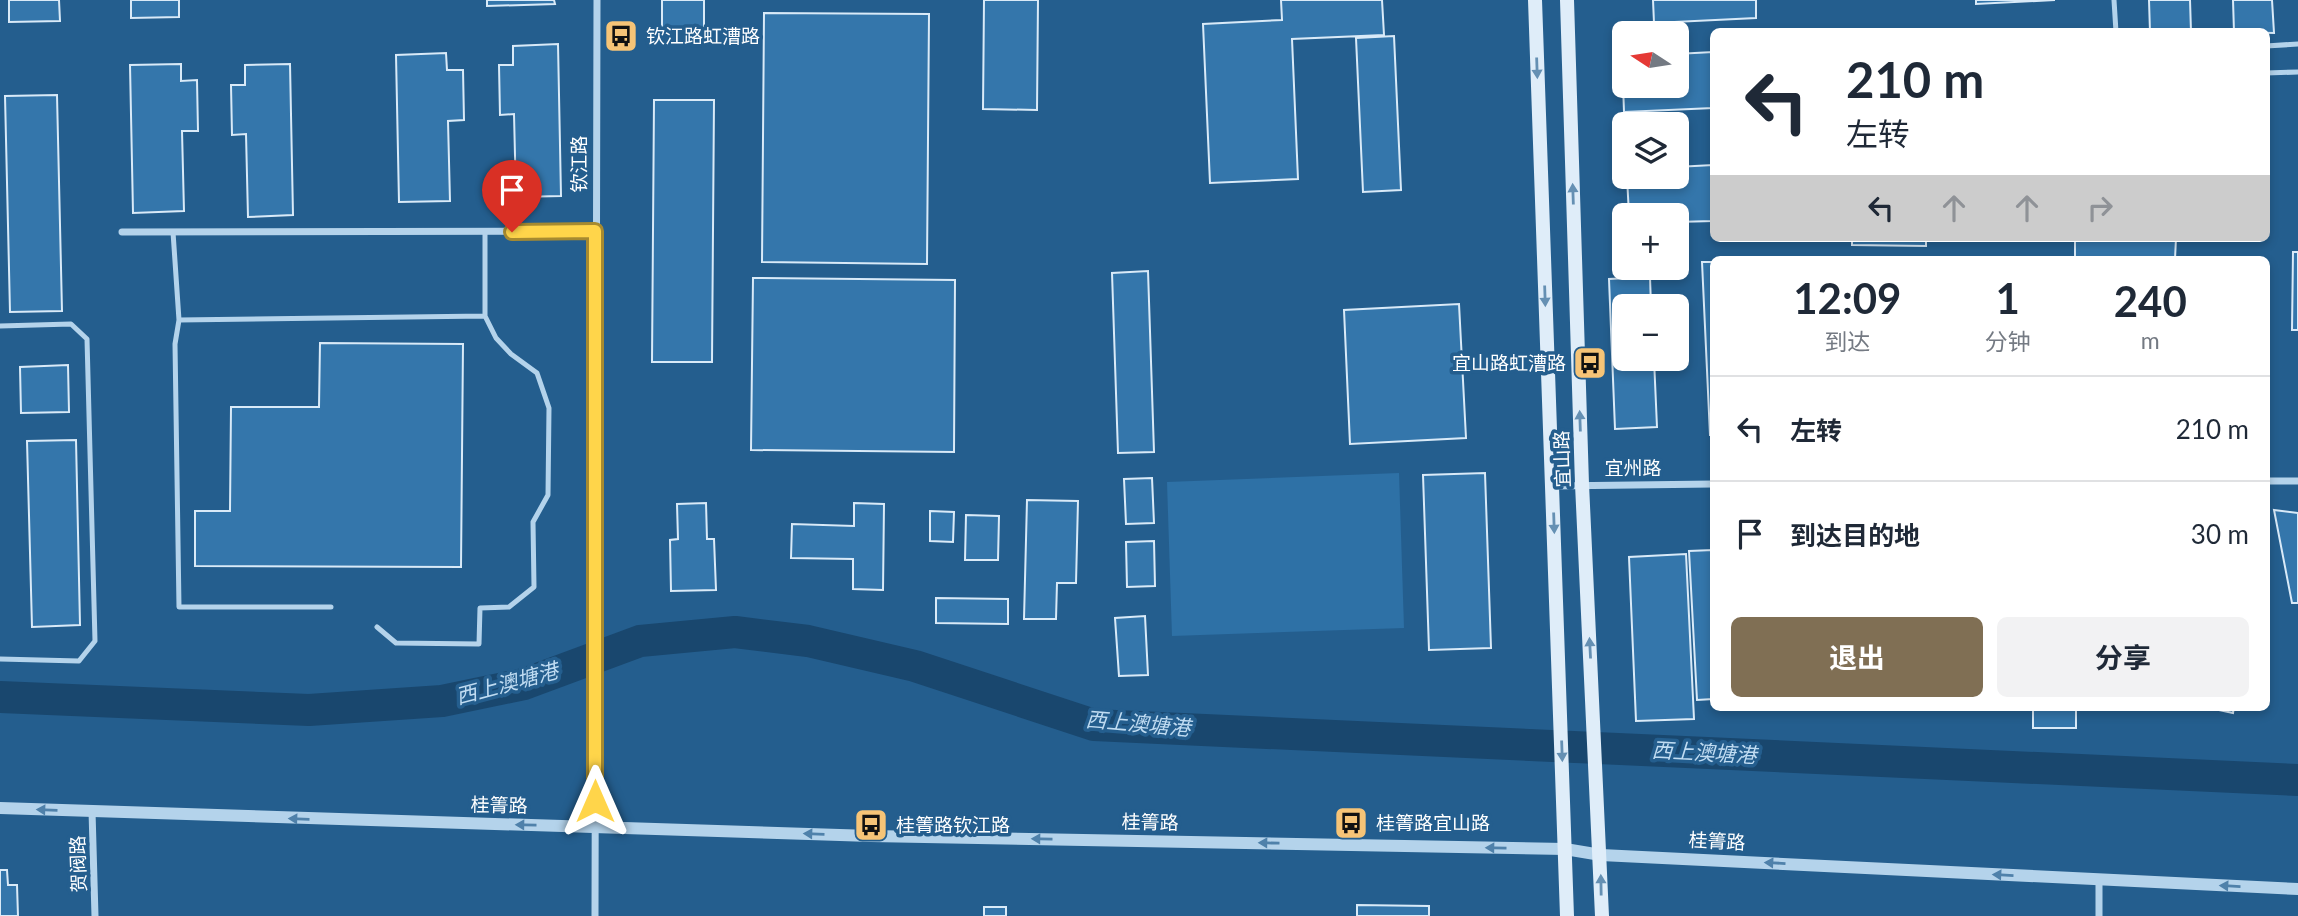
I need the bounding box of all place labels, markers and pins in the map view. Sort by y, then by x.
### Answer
bus stop icon: 钦江路虹漕路 [602,17,640,55]
place label: 钦江路虹漕路 [646,24,760,47]
pin [482,160,542,232]
bus stop icon: 宜山路虹漕路 [1571,344,1609,382]
place label: 宜山路虹漕路 [1452,351,1566,374]
bus stop icon: 桂箐路宜山路 [1332,804,1370,842]
bus stop icon: 桂箐路钦江路 [852,806,890,844]
place label: 桂箐路宜山路 [1376,811,1490,834]
place label: 桂箐路钦江路 [896,813,1010,836]

